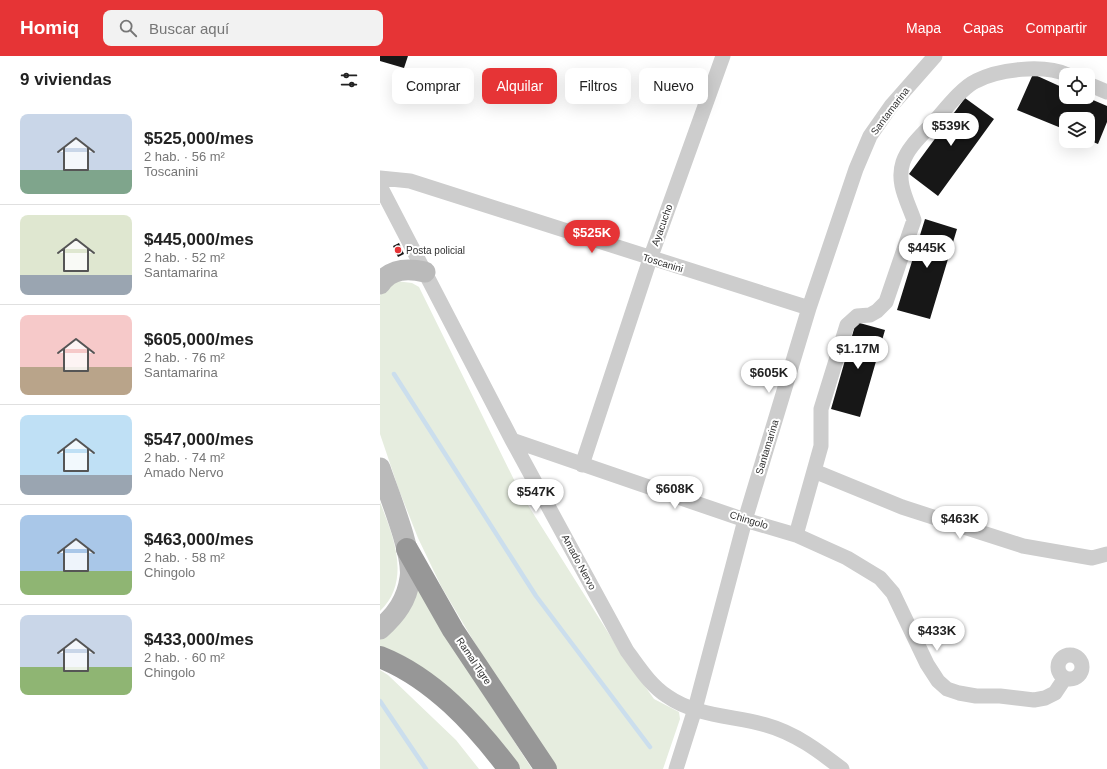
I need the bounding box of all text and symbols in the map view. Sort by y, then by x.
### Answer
search box [103,10,383,46]
text: Homiq [20,17,79,38]
icon: search [117,17,139,39]
text: Buscar aquí [149,20,229,37]
text: Mapa [906,20,941,36]
text: Capas [963,20,1004,36]
text: Compartir [1026,20,1087,36]
chip: Comprar [392,68,474,104]
chip: Alquilar [482,68,557,104]
chip: Filtros [565,68,631,104]
chip: Nuevo [639,68,708,104]
map controls [1059,68,1095,148]
button: locate [1059,68,1095,104]
icon: filters [338,69,360,91]
text: 9 viviendas [20,70,112,89]
street label: Santamarina [869,85,912,137]
button: layers [1059,112,1095,148]
pin: $539K [923,113,979,147]
text: $539K [932,118,970,133]
text: $525,000/mes [144,129,254,148]
icon: home [52,130,100,178]
text: 2 hab. · 56 m² [144,149,225,164]
text: Toscanini [144,164,198,179]
street label: Ayacucho [649,202,675,247]
pin: $525K [564,220,620,254]
text: $525K [573,225,611,240]
text: $445,000/mes [144,230,254,249]
icon: home [52,231,100,279]
pin: $445K [899,235,955,269]
text: $445K [908,240,946,255]
marker: Posta policial [393,245,403,255]
place label: Posta policial [406,245,465,256]
text: 2 hab. · 52 m² [144,250,225,265]
street label: Toscanini [641,252,685,274]
text: Santamarina [144,265,218,280]
text: $605,000/mes [144,330,254,349]
icon: home [52,331,100,379]
pin: $1.17M [825,336,891,370]
text: $1.17M [836,341,880,356]
text: 2 hab. · 76 m² [144,350,225,365]
pin: $605K [741,360,797,394]
text: Santamarina [144,365,218,380]
text: $605K [750,365,788,380]
street label: Santamarina [753,418,781,476]
text: $547,000/mes [144,430,254,449]
icon: home [52,431,100,479]
text: 2 hab. · 74 m² [144,450,225,465]
text: Amado Nervo [144,465,223,480]
pin: $608K [647,476,703,510]
pin: $547K [508,479,564,513]
text: $608K [656,481,694,496]
text: $547K [517,484,555,499]
pin: $463K [932,506,988,540]
street label: Chingolo [729,509,770,531]
text: $463K [941,511,979,526]
text: $463,000/mes [144,530,254,549]
icon: home [52,531,100,579]
street label: Amado Nervo [560,532,598,592]
text: 2 hab. · 58 m² [144,550,225,565]
text: Chingolo [144,565,195,580]
pin: $433K [909,618,965,652]
text: $433K [918,623,956,638]
text: $433,000/mes [144,630,254,649]
icon: home [52,631,100,679]
street label: Ramal Tigre [454,636,494,687]
text: 2 hab. · 60 m² [144,650,225,665]
text: Chingolo [144,665,195,680]

